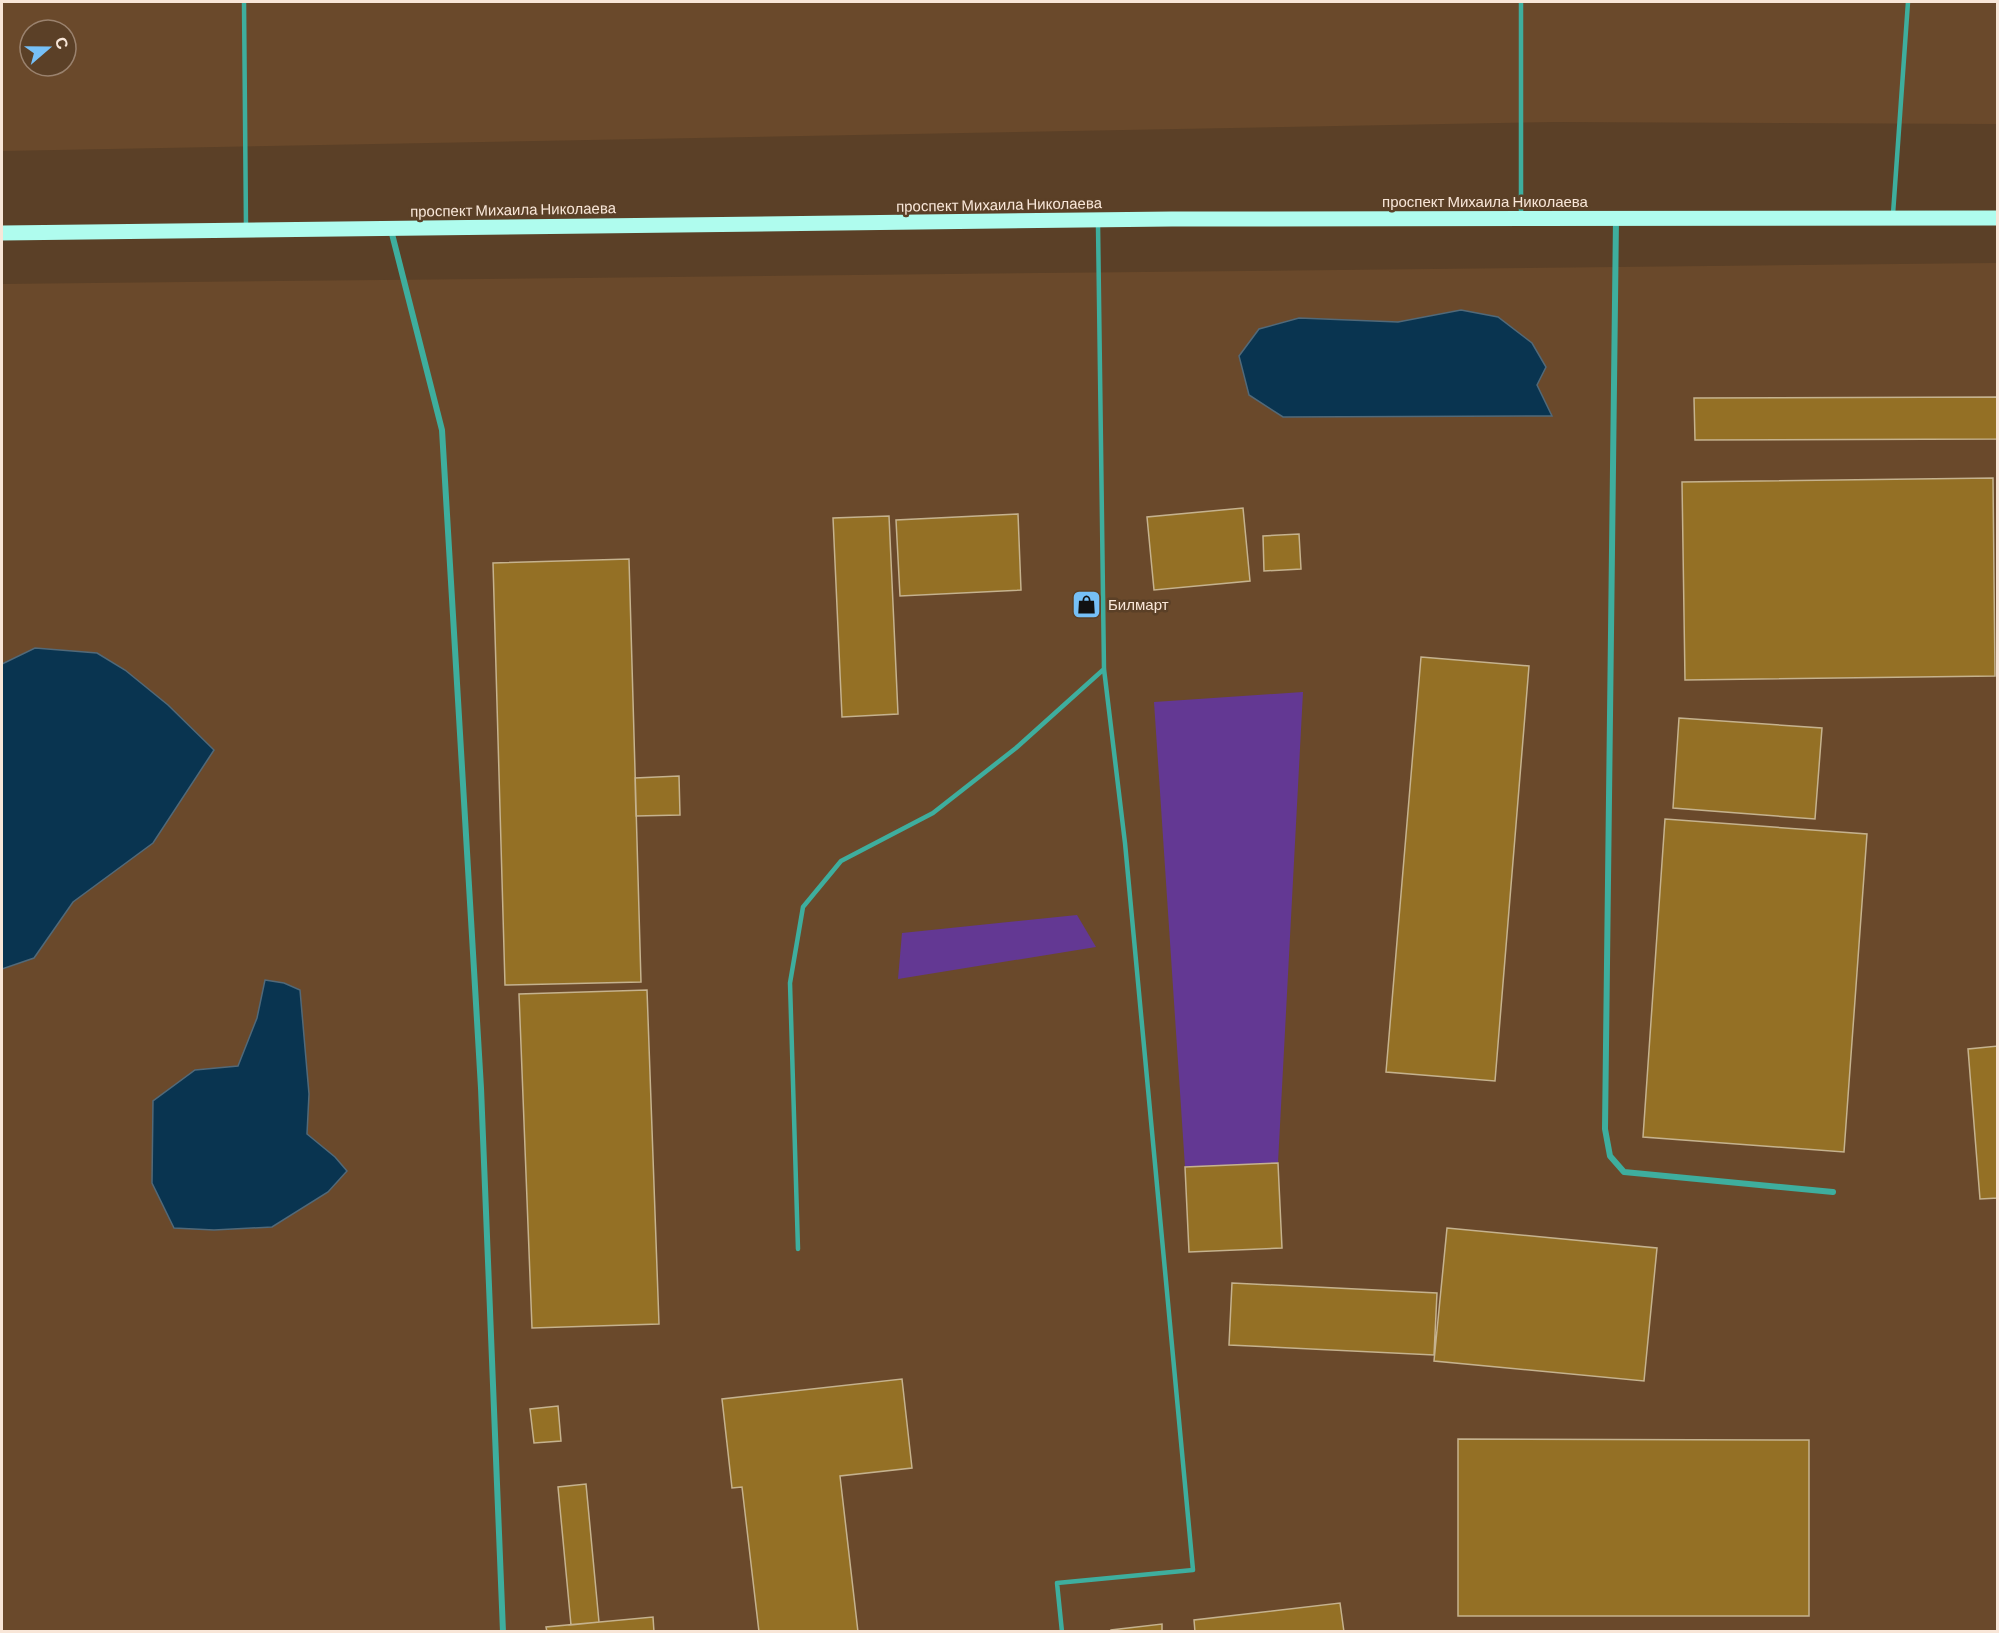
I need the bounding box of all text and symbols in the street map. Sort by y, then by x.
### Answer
north arrow [18,18,78,78]
text: С [52,34,74,52]
street label: проспект Михаила Николаева [1382,192,1589,210]
street label: проспект Михаила Николаева [896,193,1103,215]
street label: проспект Михаила Николаева [410,198,617,220]
shop icon: Билмарт [1071,588,1103,620]
place label: Билмарт [1108,595,1169,613]

